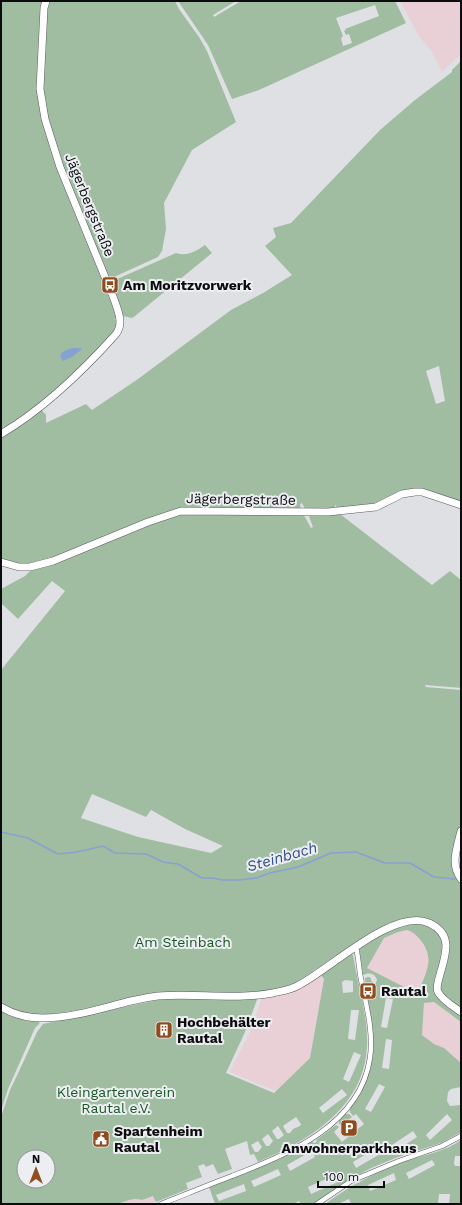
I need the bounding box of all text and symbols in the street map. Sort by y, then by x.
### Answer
street label: Jägerbergstraße [62,151,118,259]
bus stop icon: Am Moritzvorwerk [100,275,120,295]
place label: Am Moritzvorwerk [123,277,252,293]
street label: Jägerbergstraße [186,490,296,508]
water label: Steinbach [245,838,319,876]
park label: Am Steinbach [135,934,231,950]
bus stop icon: Rautal [358,981,378,1001]
place label: Rautal [381,983,427,999]
place label: Hochbehälter Rautal [177,1014,271,1046]
building icon: Hochbehälter Rautal [154,1020,174,1040]
park label: Kleingartenverein Rautal e.V. [57,1084,175,1116]
parking icon: Anwohnerparkhaus [339,1118,359,1138]
place label: Spartenheim Rautal [114,1123,203,1155]
public building icon: Spartenheim Rautal [91,1129,111,1149]
place label: Anwohnerparkhaus [282,1140,417,1156]
north arrow [16,1149,56,1189]
text: N [32,1153,40,1166]
scale bar [318,1163,384,1189]
text: 100 m [324,1170,359,1184]

